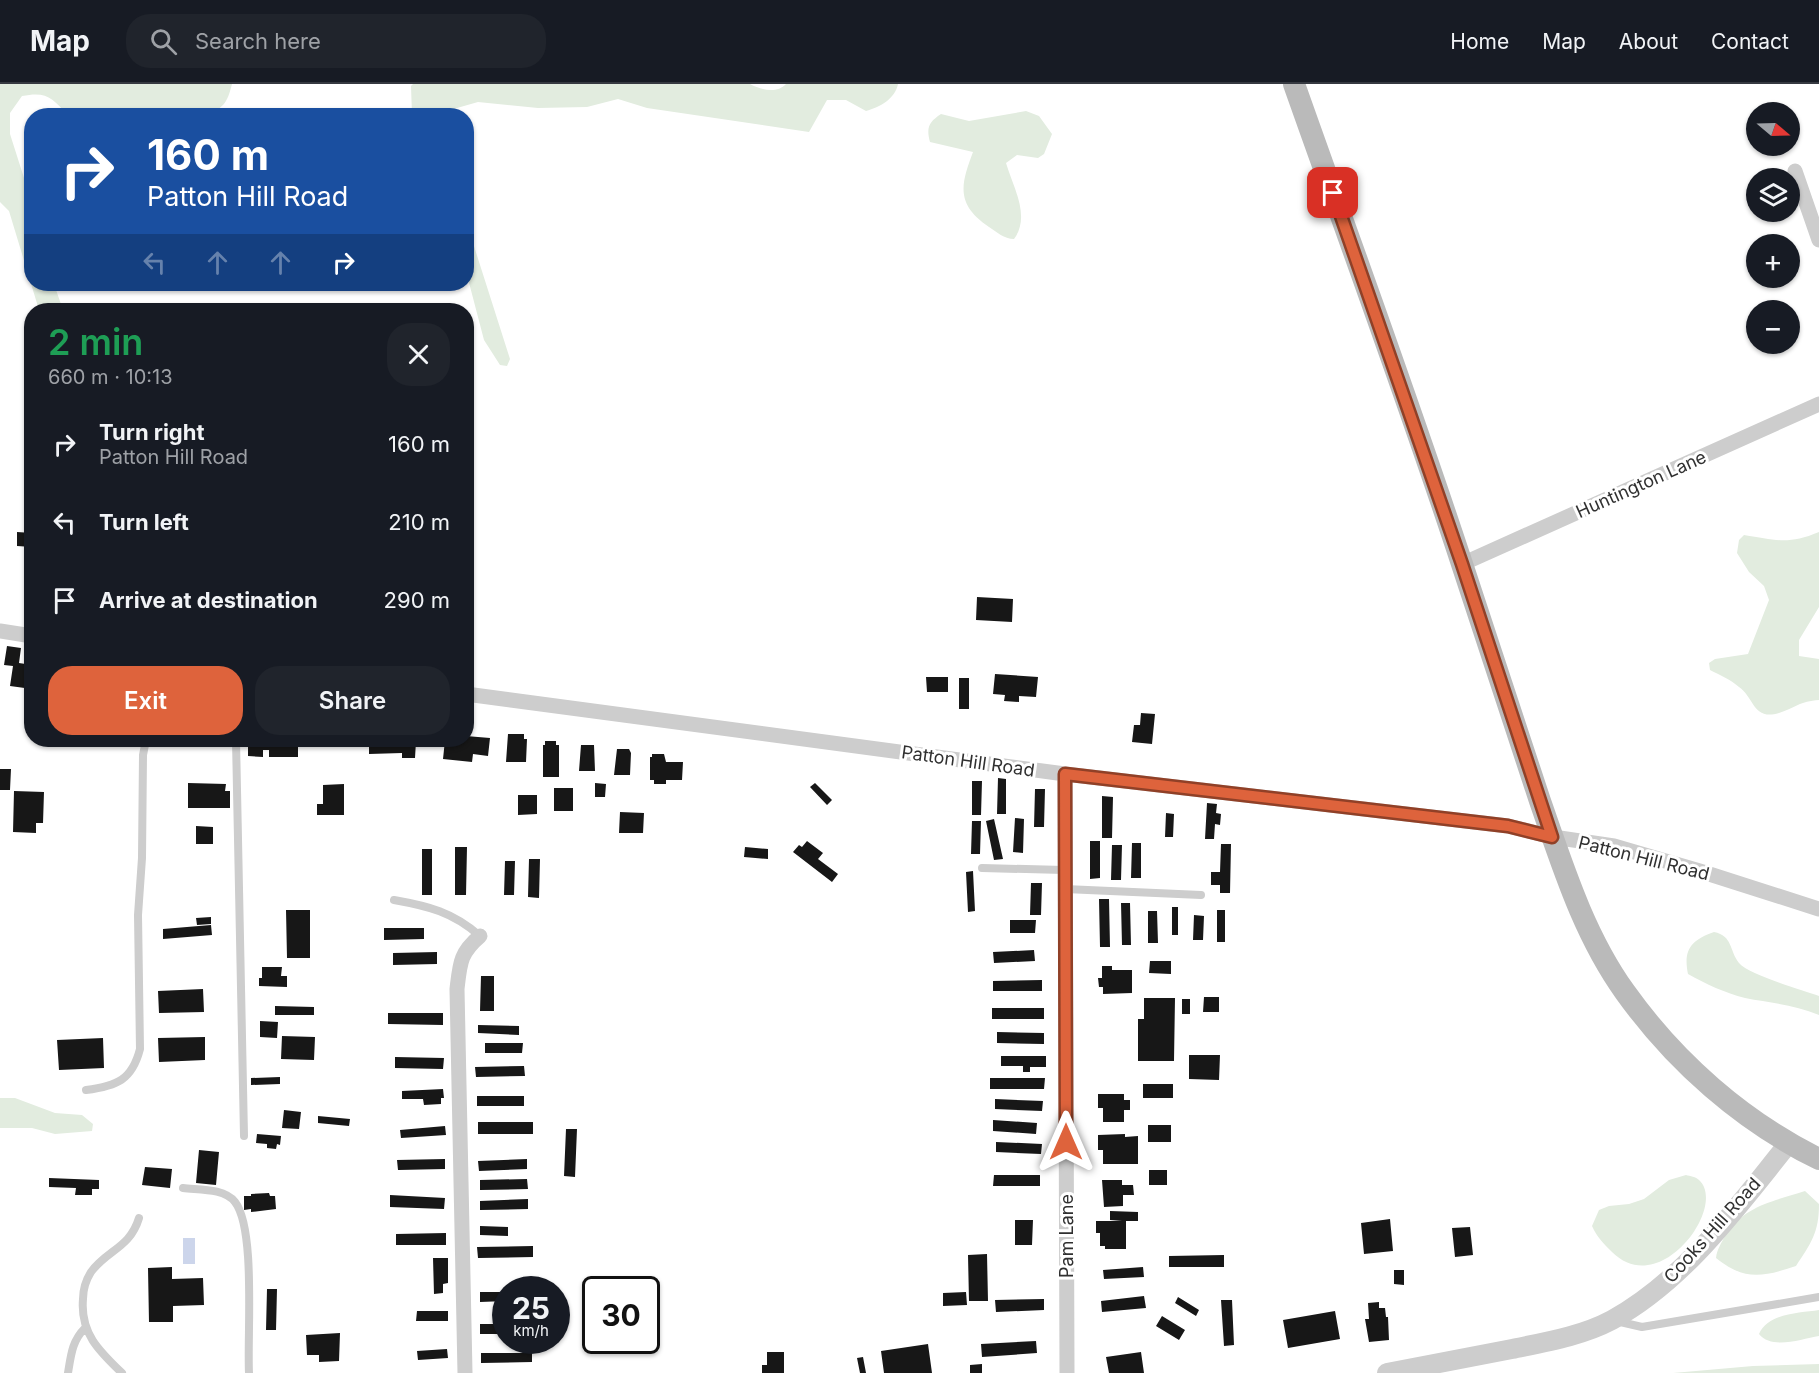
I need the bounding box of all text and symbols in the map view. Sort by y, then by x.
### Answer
search box [126,14,546,68]
text: Map [30,24,90,58]
icon: search [147,25,180,58]
text: Search here [195,28,321,54]
text: Home [1450,29,1509,54]
text: Map [1542,29,1586,54]
text: About [1619,29,1678,54]
text: Contact [1711,29,1789,54]
north arrow [1746,102,1800,156]
map controls [1746,102,1800,354]
text: 160 m [147,129,269,180]
icon: right [48,132,126,210]
pin [1307,167,1358,218]
button: layers [1746,168,1800,222]
icon: arrive [1316,176,1349,209]
text: Patton Hill Road [147,180,348,213]
button: + [1746,234,1800,288]
icon: left [138,246,171,279]
icon: ahead [201,246,234,279]
icon: ahead [264,246,297,279]
icon: right [327,246,360,279]
button: − [1746,300,1800,354]
text: 2 min [48,320,143,364]
button: close [387,323,450,386]
text: 660 m · 10:13 [48,365,173,389]
text: Turn right [99,419,205,445]
icon: right [48,428,81,461]
text: 160 m [388,431,450,457]
text: Patton Hill Road [99,445,248,469]
street label: Huntington Lane [1573,446,1709,522]
icon: left [48,506,81,539]
text: Turn left [99,509,189,535]
text: 210 m [388,509,450,535]
icon: arrive [48,584,81,617]
text: Arrive at destination [99,587,318,613]
text: 290 m [384,587,450,613]
button: Exit [48,666,243,735]
button: Share [255,666,450,735]
street label: Patton Hill Road [900,741,1036,781]
street label: Patton Hill Road [1576,832,1712,884]
position arrow [1034,1110,1098,1174]
street label: Cooks Hill Road [1659,1173,1765,1287]
street label: Pam Lane [1056,1194,1077,1278]
speed limit sign: 30 [582,1276,660,1354]
text: 25 [512,1290,550,1326]
text: km/h [513,1321,549,1340]

